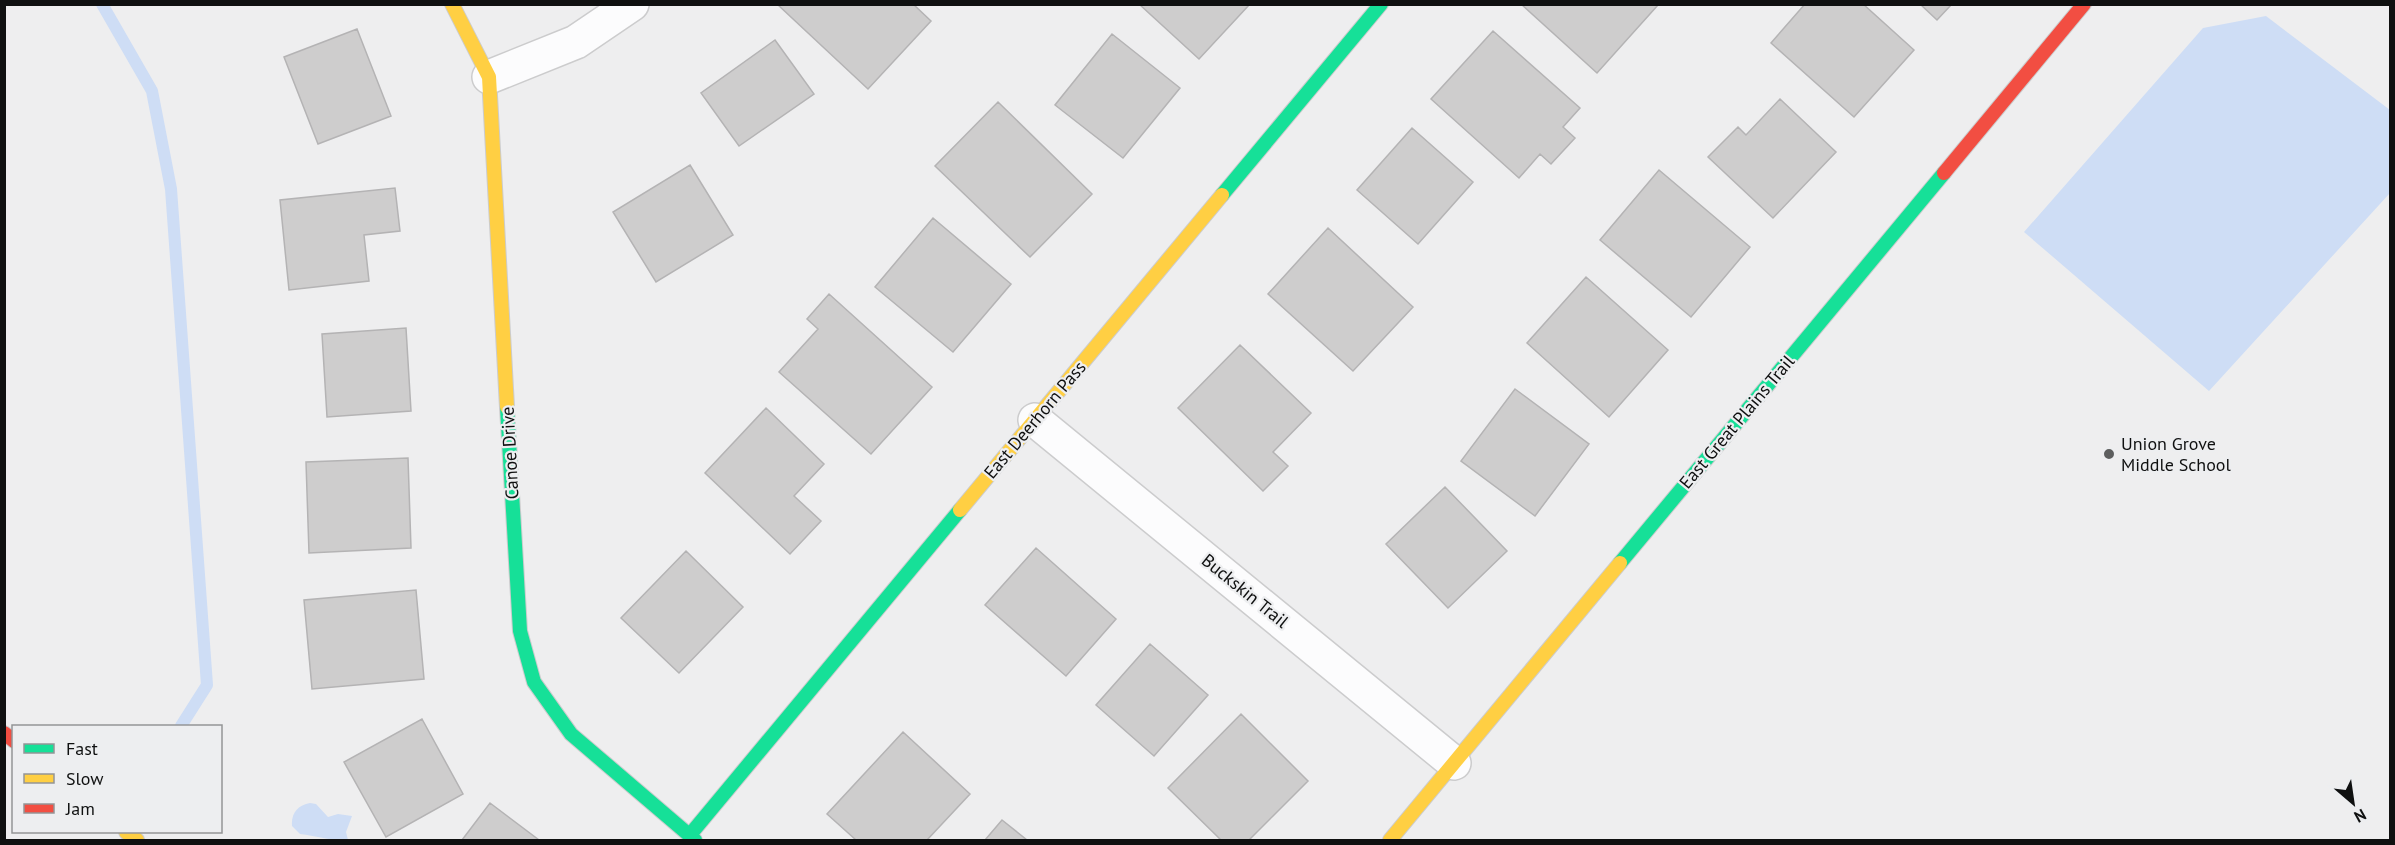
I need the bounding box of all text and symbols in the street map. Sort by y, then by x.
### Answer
street label: East Great Plains Trail [1674,350,1800,493]
street label: East Deerhorn Pass [979,356,1091,483]
street label: Canoe Drive [496,406,523,500]
place label: Union Grove Middle School [2121,432,2231,476]
marker: Union Grove Middle School [2102,447,2116,461]
street label: Buckskin Trail [1197,549,1294,633]
legend [12,725,222,833]
text: Fast [66,737,98,760]
text: Slow [66,767,104,790]
north arrow [2323,773,2383,833]
text: Jam [65,797,95,820]
text: N [2351,805,2370,827]

